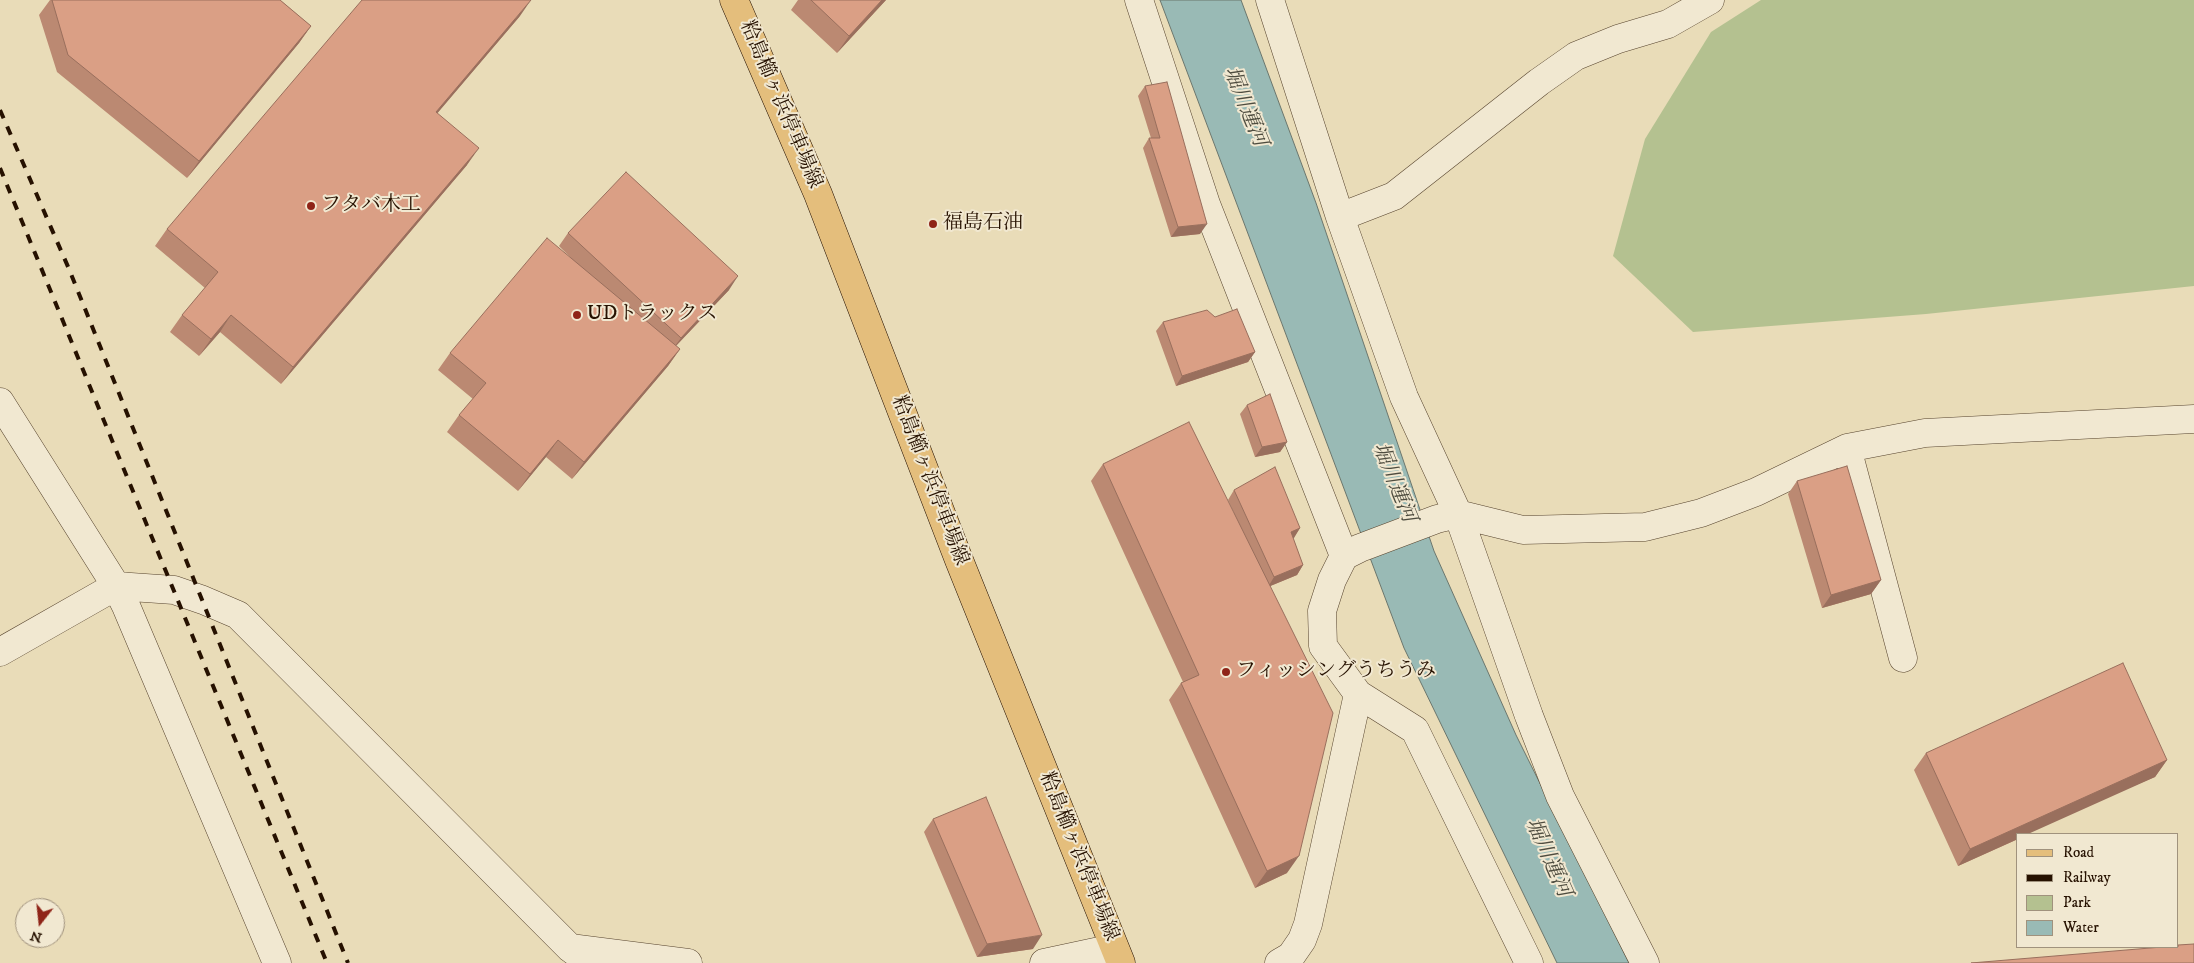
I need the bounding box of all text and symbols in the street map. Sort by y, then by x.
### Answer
street label: 粭島櫛ヶ浜停車場線 [734,17,826,193]
water label: 堀川運河 [1217,63,1271,151]
place label: フタバ木工 [321,194,421,218]
marker: フタバ木工 [305,200,317,212]
place label: 福島石油 [943,212,1023,236]
marker: 福島石油 [927,218,939,230]
place label: UDトラックス [587,303,717,327]
marker: UDトラックス [571,309,583,321]
street label: 粭島櫛ヶ浜停車場線 [886,393,972,569]
water label: 堀川運河 [1366,439,1420,527]
place label: フィッシングうちうみ [1236,660,1436,684]
marker: フィッシングうちうみ [1220,666,1232,678]
street label: 粭島櫛ヶ浜停車場線 [1033,769,1123,945]
water label: 堀川運河 [1518,815,1576,901]
legend [2016,833,2179,948]
text: Road [2063,843,2094,862]
text: Railway [2063,868,2111,887]
text: Park [2063,893,2091,912]
north arrow [15,898,65,948]
text: Water [2063,918,2099,937]
text: N [28,926,44,947]

